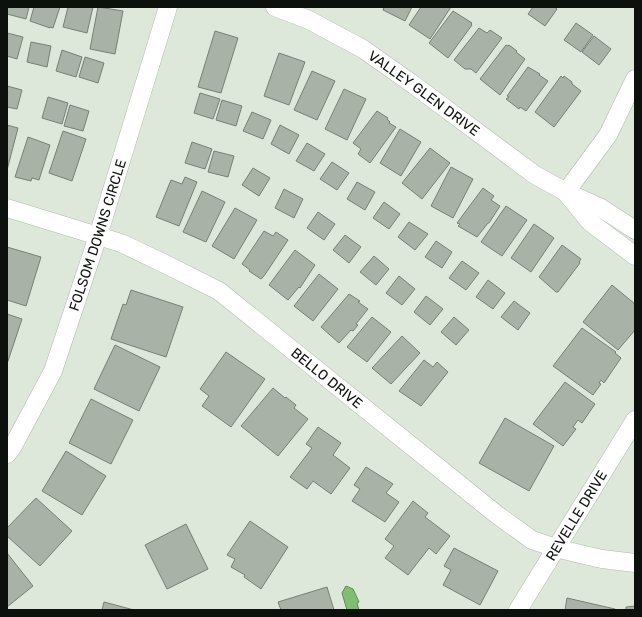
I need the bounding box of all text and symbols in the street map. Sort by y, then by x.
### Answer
street label: VALLEY GLEN DRIVE [365,47,483,139]
street label: FOLSOM DOWNS CIRCLE [65,157,129,313]
street label: BELLO DRIVE [288,344,366,412]
street label: REVELLE DRIVE [542,467,611,564]

